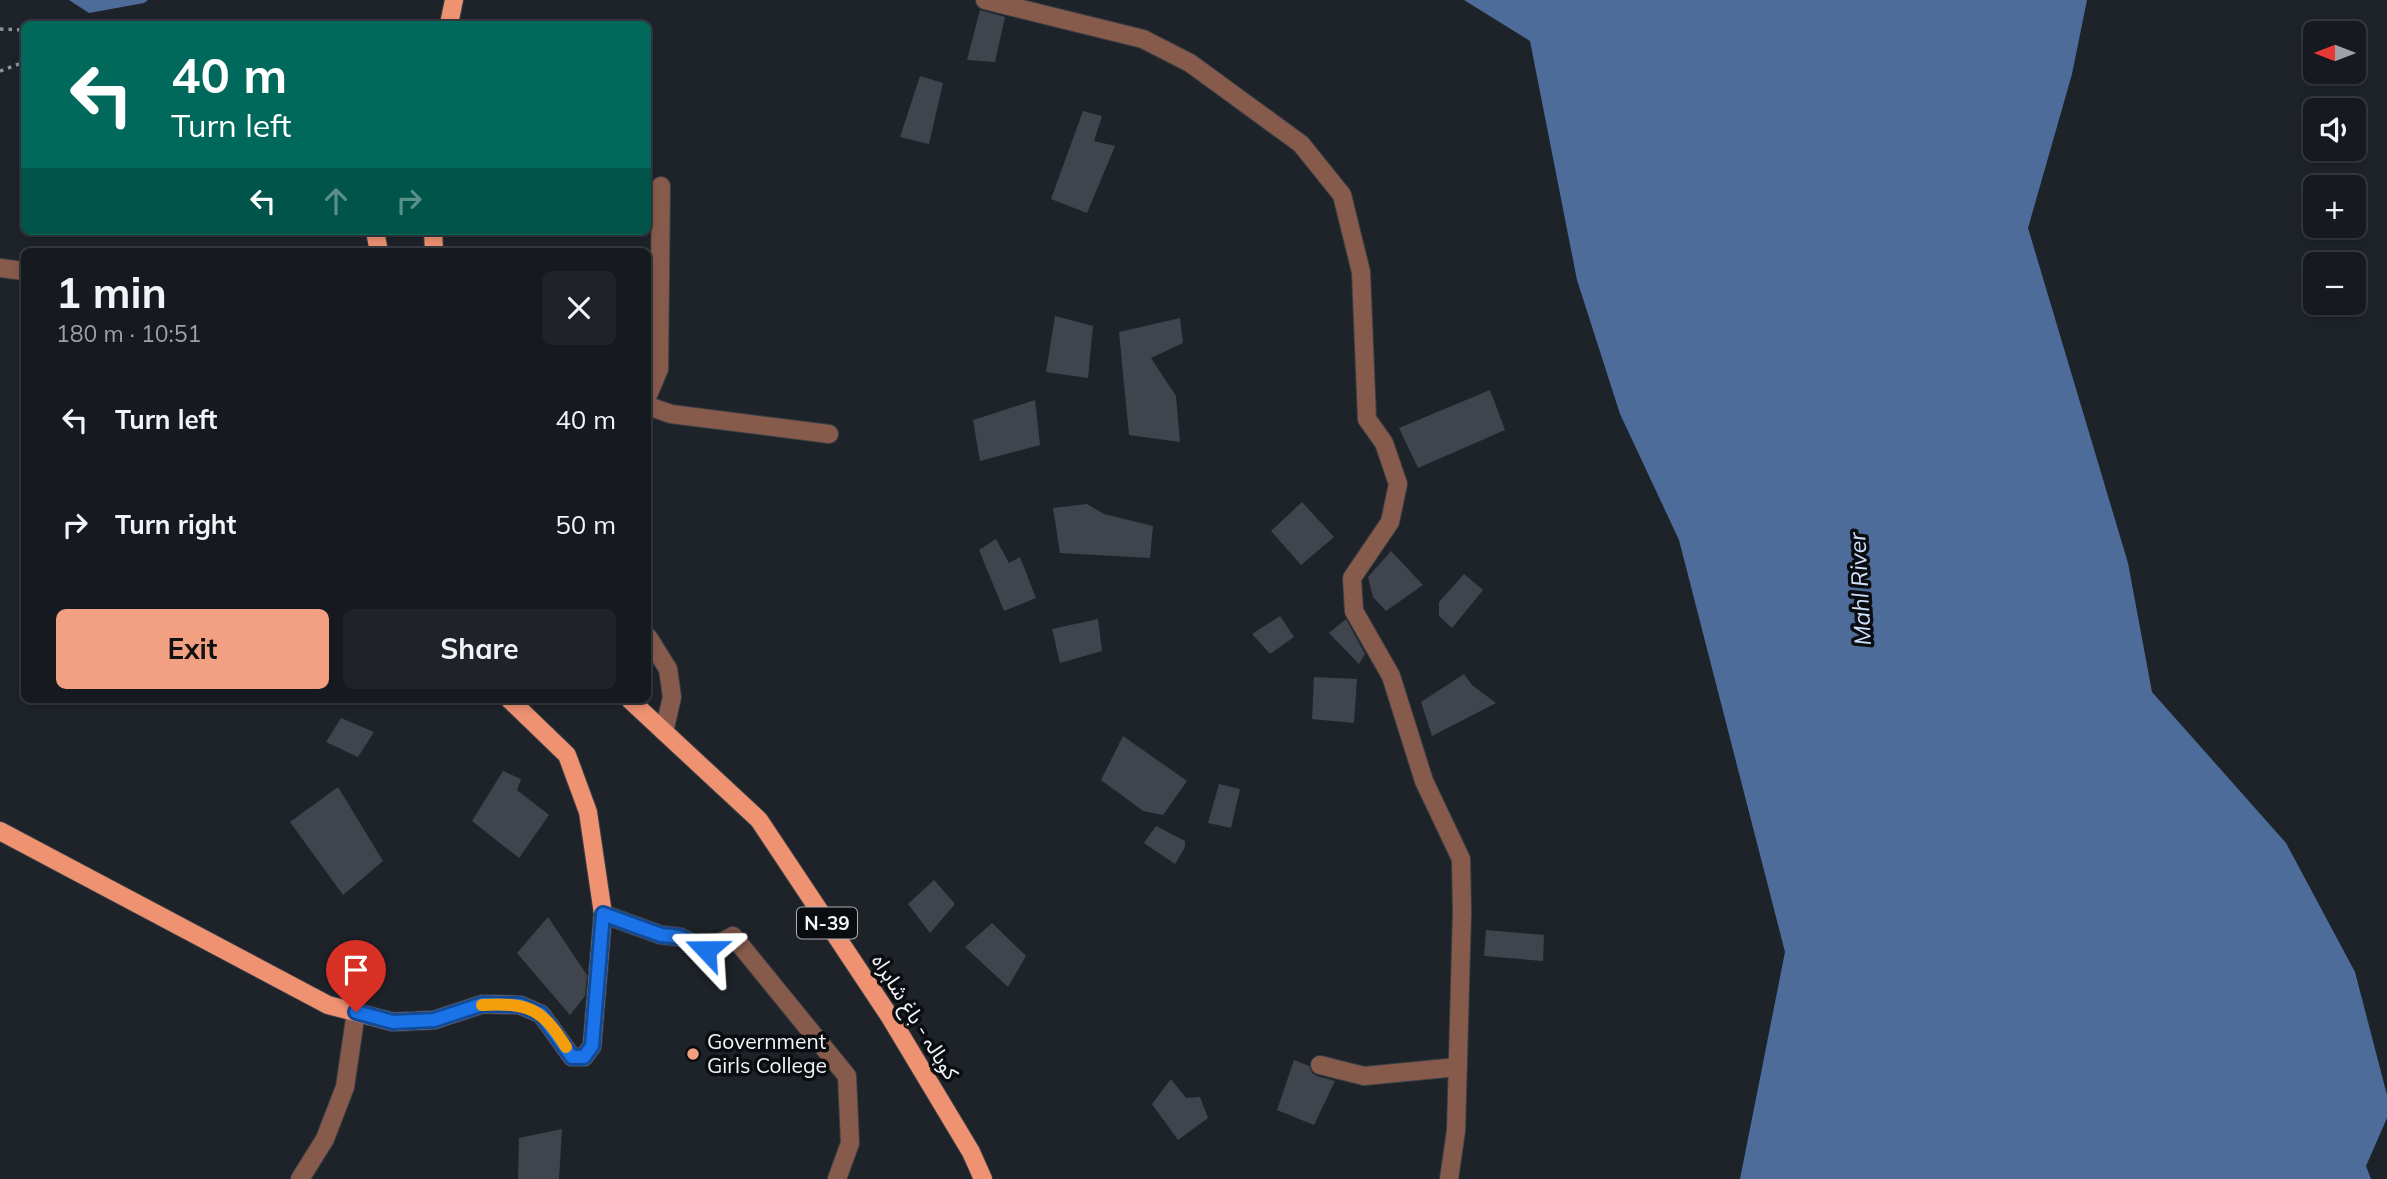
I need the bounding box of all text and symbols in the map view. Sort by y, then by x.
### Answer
north arrow [2303,21,2366,84]
map controls [2303,21,2366,315]
text: 40 m [171,44,287,105]
icon: left [56,49,147,140]
button: sound [2303,98,2366,161]
text: Turn left [171,105,291,145]
button: + [2303,175,2366,238]
icon: left [244,182,282,220]
icon: ahead [317,182,355,220]
icon: right [390,182,428,220]
button: − [2303,252,2366,315]
text: 1 min [56,266,167,319]
button: close [542,271,616,345]
text: 180 m · 10:51 [56,319,201,348]
icon: left [56,401,94,439]
text: Turn left [115,403,217,436]
text: 40 m [555,403,616,436]
icon: right [56,506,94,544]
text: Turn right [115,508,236,541]
text: 50 m [555,508,616,541]
water label: Mahl River [1842,530,1877,646]
button: Exit [56,609,329,689]
button: Share [343,609,616,689]
road number: N-39 [797,908,857,939]
position arrow [669,913,743,987]
pin [326,940,386,1012]
street label: کوہالہ - باغ شاہراہ [864,949,965,1086]
icon: arrive [337,951,375,989]
place label: Government Girls College [707,1028,827,1078]
marker: Government Girls College [685,1046,701,1062]

